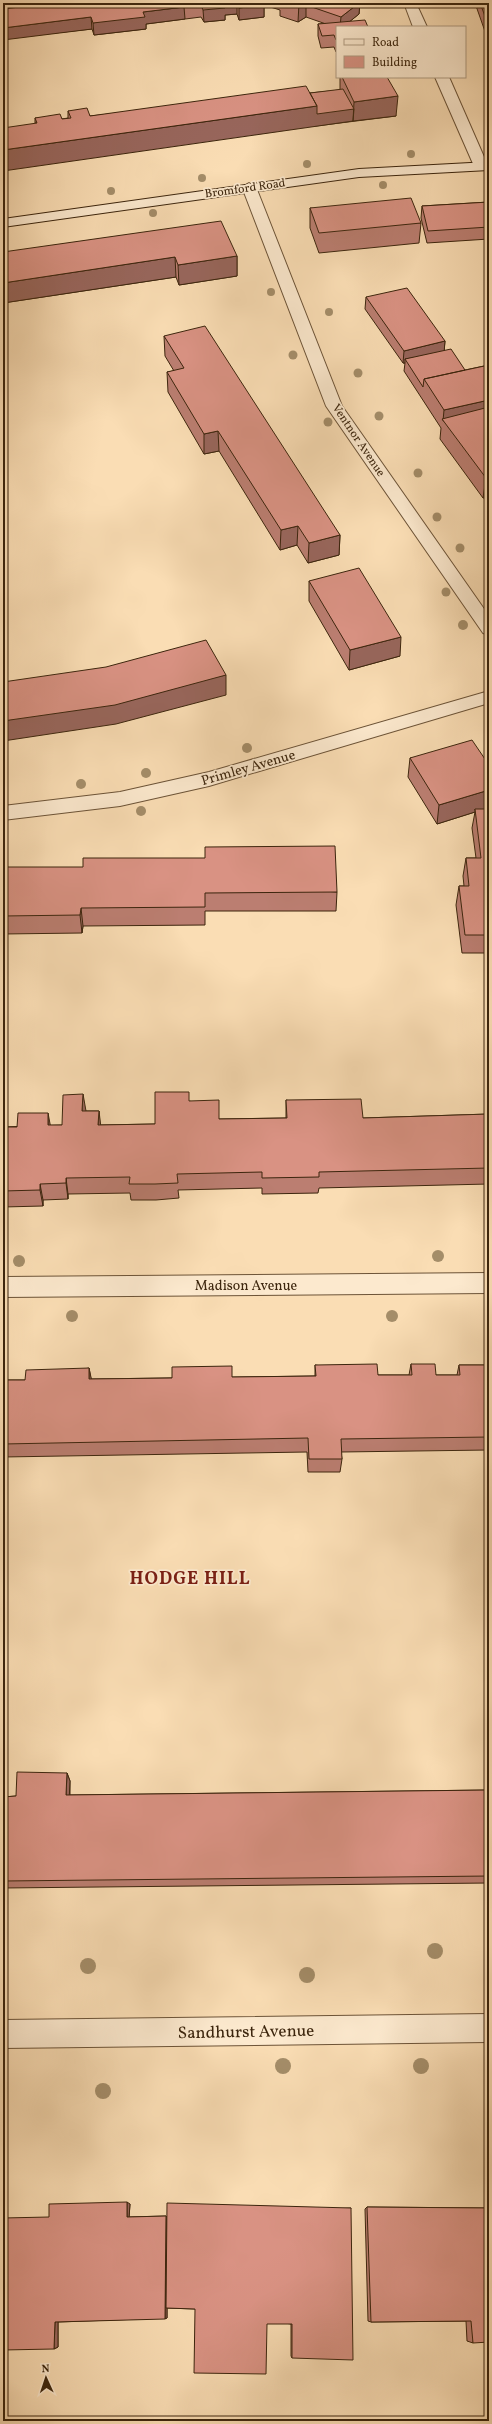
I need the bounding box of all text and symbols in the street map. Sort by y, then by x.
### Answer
legend [336,26,466,78]
text: Road [372,35,399,51]
text: Building [372,55,417,71]
street label: Bromford Road [204,175,287,203]
street label: Ventnor Avenue [328,401,389,480]
street label: Primley Avenue [199,746,298,791]
street label: Madison Avenue [195,1277,298,1296]
district label: HODGE HILL [130,1567,250,1592]
street label: Sandhurst Avenue [177,2020,315,2045]
north arrow [26,2358,66,2398]
text: N [41,2362,50,2377]

